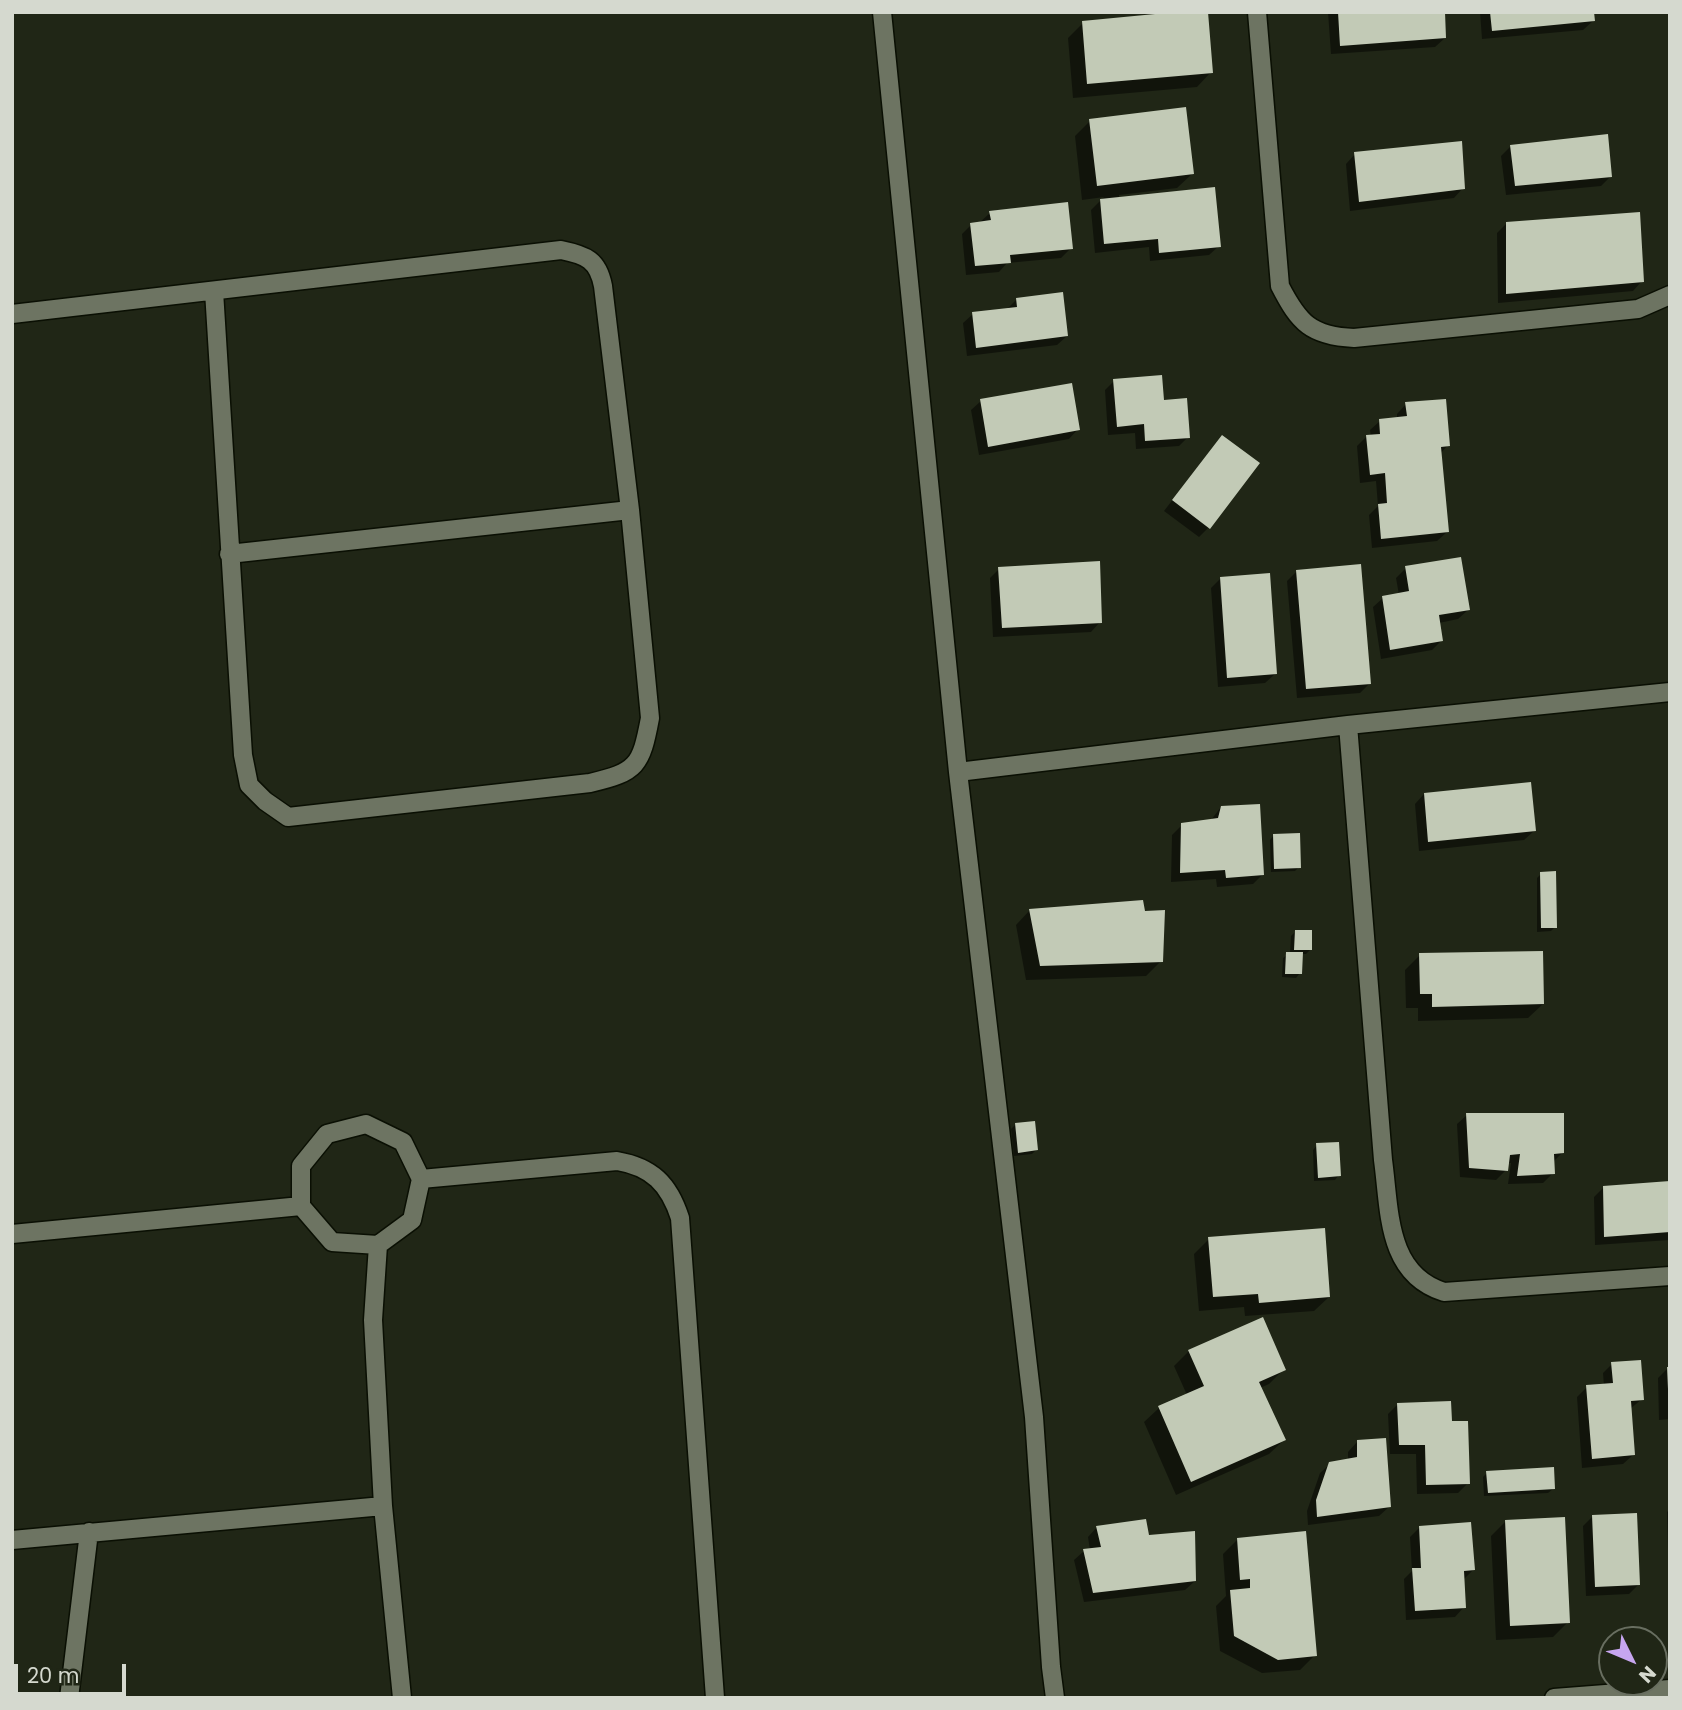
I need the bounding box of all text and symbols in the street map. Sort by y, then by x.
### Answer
north arrow [1598,1626,1668,1696]
scale bar [18,1650,130,1694]
text: N [1633,1660,1662,1689]
text: 20 m [27,1661,80,1690]

